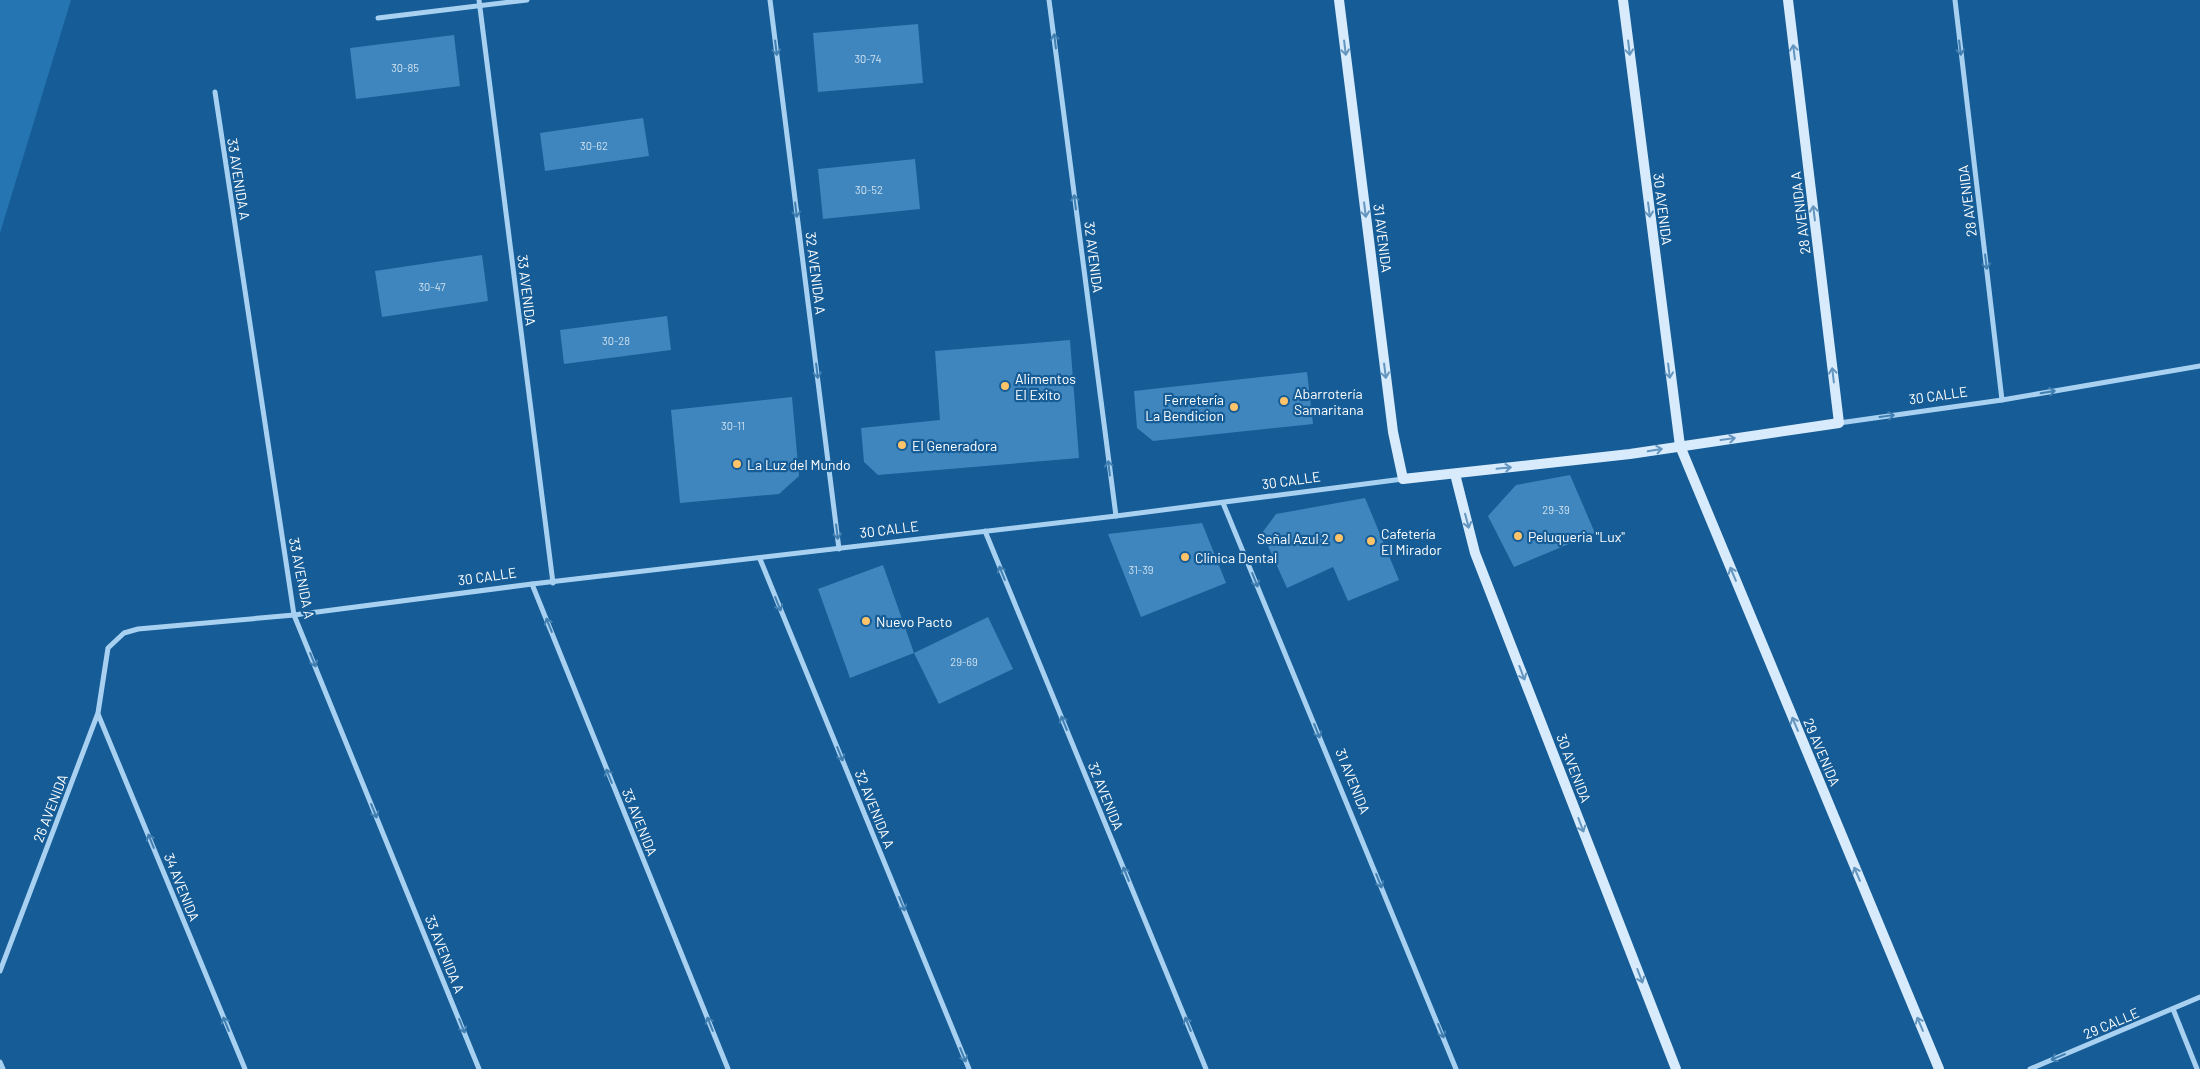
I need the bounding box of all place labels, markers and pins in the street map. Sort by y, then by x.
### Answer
place label: Alimentos El Exito [1015,370,1076,403]
marker: Alimentos El Exito [999,380,1011,392]
place label: Abarrotería Samaritana [1294,385,1364,418]
place label: Ferretería La Bendicion [1145,391,1224,424]
marker: Abarrotería Samaritana [1278,395,1290,407]
marker: Ferretería La Bendicion [1228,401,1240,413]
place label: El Generadora [912,437,997,454]
marker: El Generadora [896,439,908,451]
place label: La Luz del Mundo [747,456,851,473]
marker: La Luz del Mundo [731,458,743,470]
place label: Cafetería El Mirador [1381,525,1442,558]
place label: Peluqueria "Lux" [1528,528,1625,545]
place label: Señal Azul 2 [1257,530,1329,547]
marker: Peluqueria "Lux" [1512,530,1524,542]
marker: Señal Azul 2 [1333,532,1345,544]
marker: Cafetería El Mirador [1365,535,1377,547]
place label: Clínica Dental [1195,549,1277,566]
marker: Clínica Dental [1179,551,1191,563]
place label: Nuevo Pacto [876,613,952,630]
marker: Nuevo Pacto [860,615,872,627]

